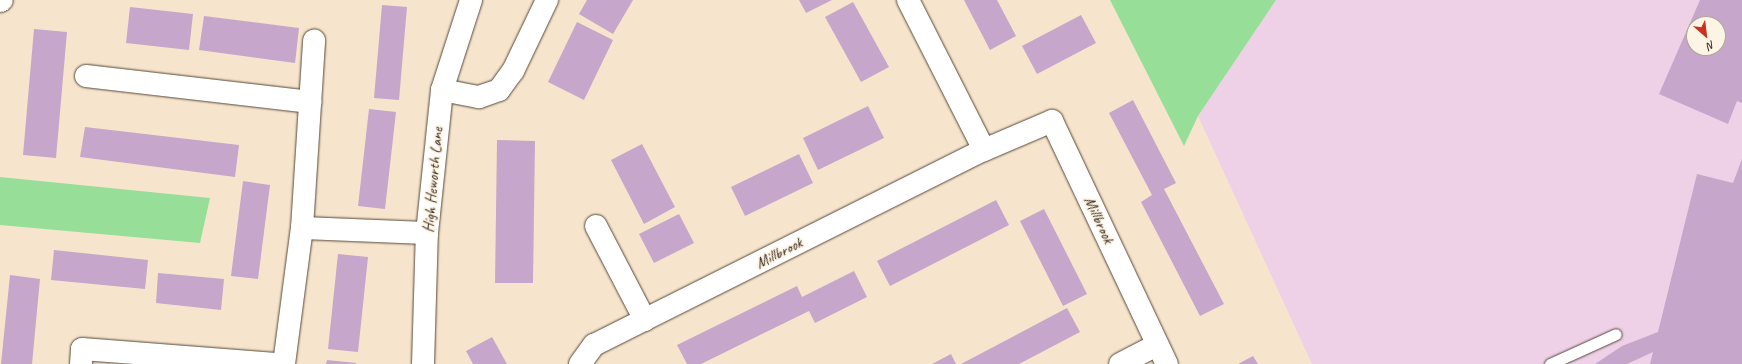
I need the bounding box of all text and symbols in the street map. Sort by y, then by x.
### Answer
north arrow [1686,16,1726,56]
text: N [1705,38,1717,53]
street label: High Heworth Lane [419,127,447,233]
street label: Millbrook [1080,193,1118,247]
street label: Millbrook [752,233,806,273]

